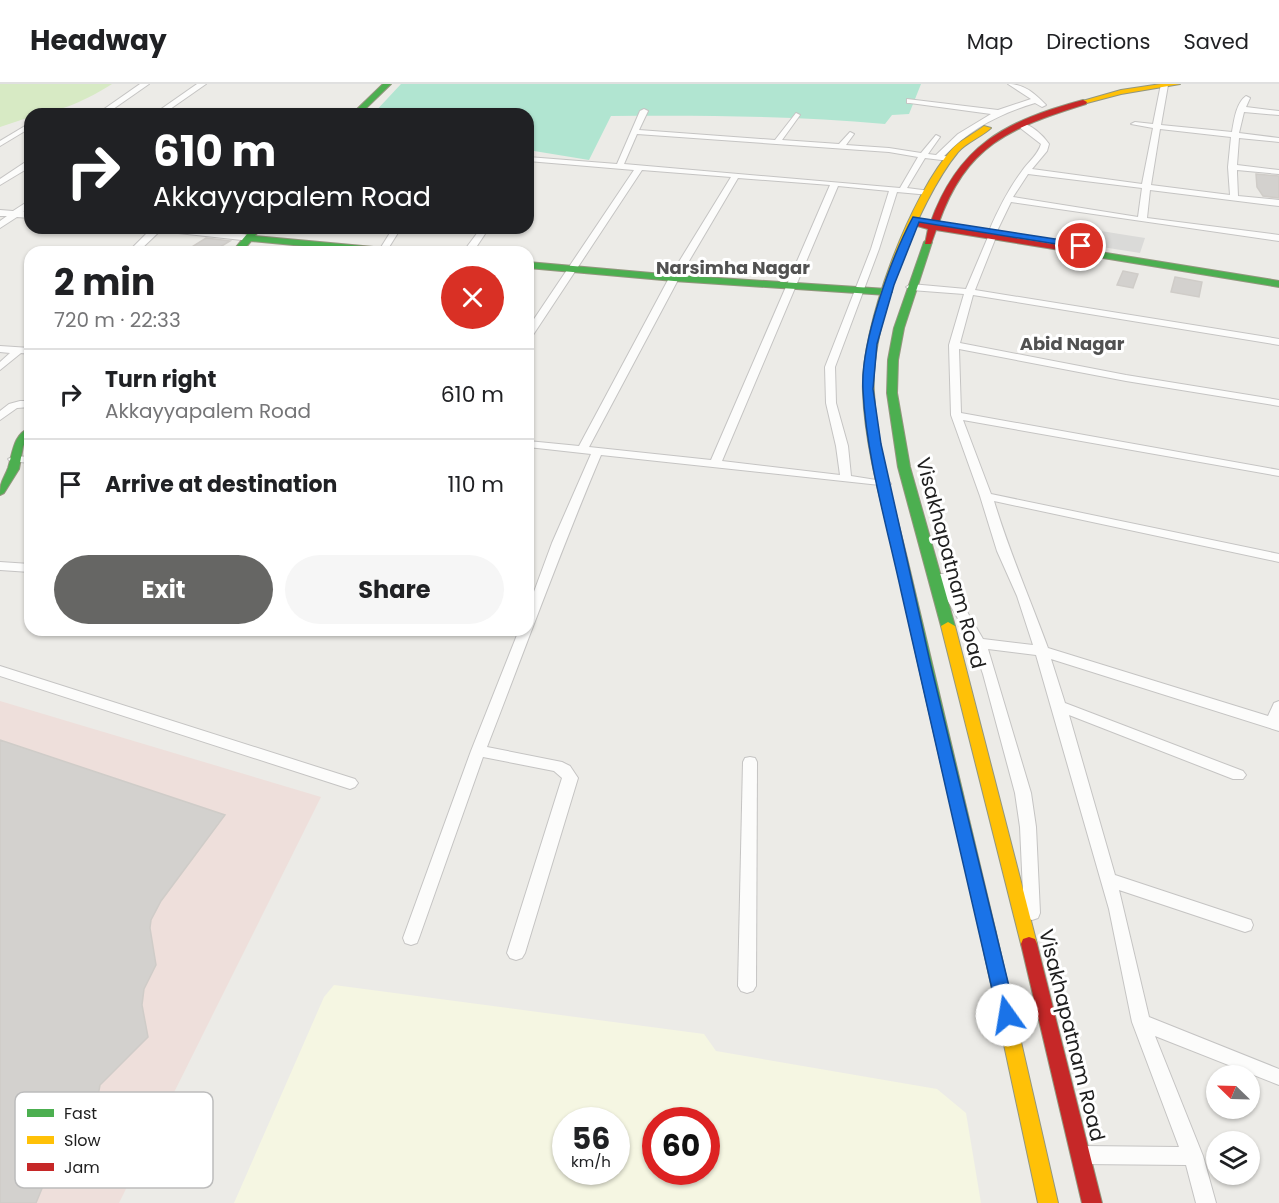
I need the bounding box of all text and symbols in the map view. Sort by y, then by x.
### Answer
text: Headway [30,21,167,60]
text: Map [967,27,1013,56]
text: Directions [1046,27,1150,56]
text: Saved [1183,27,1249,56]
text: 610 m [153,122,276,181]
icon: right [54,132,132,210]
text: Akkayyapalem Road [153,178,431,215]
pin [1055,220,1106,271]
icon: arrive [1064,229,1097,262]
district label: Narsimha Nagar [656,255,810,280]
text: 2 min [54,257,155,308]
button: close [441,266,504,329]
text: 720 m · 22:33 [54,306,181,334]
district label: Abid Nagar [1020,331,1125,356]
text: Turn right [105,364,216,395]
icon: right [54,378,87,411]
text: 610 m [441,379,504,410]
text: Akkayyapalem Road [105,397,311,425]
street label: Visakhapatnam Road [909,454,993,672]
icon: arrive [54,468,87,501]
text: Arrive at destination [105,469,337,500]
text: 110 m [448,469,504,500]
button: Exit [54,555,273,624]
button: Share [285,555,504,624]
street label: Visakhapatnam Road [1032,926,1112,1144]
position arrow [975,983,1039,1047]
north arrow [1206,1065,1260,1119]
map controls [1206,1065,1260,1185]
legend [15,1092,213,1188]
text: Fast [64,1102,97,1125]
speed limit sign: 60 [642,1107,720,1185]
text: 56 [572,1117,610,1160]
text: Slow [64,1129,101,1152]
button: layers [1206,1131,1260,1185]
text: km/h [571,1151,611,1172]
text: Jam [64,1156,100,1179]

